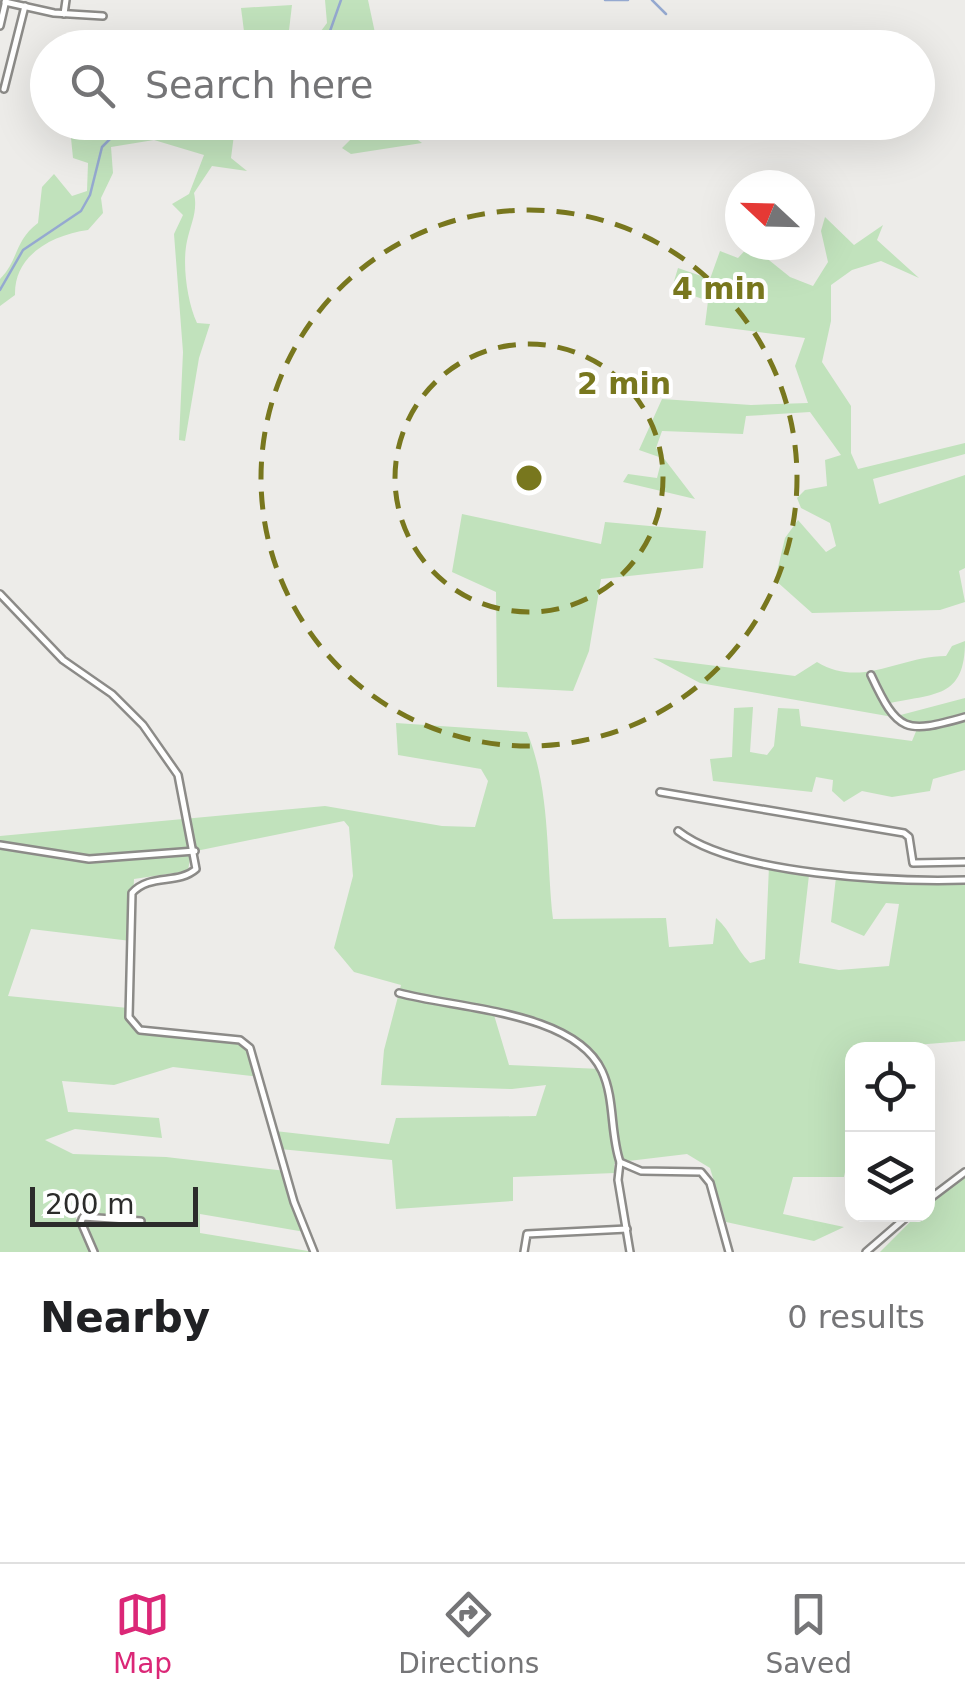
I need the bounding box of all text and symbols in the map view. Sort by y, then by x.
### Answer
search box [30,30,935,140]
icon: search [65,58,120,113]
text: Search here [145,63,373,107]
north arrow [725,170,815,260]
text: 4 min [672,271,766,306]
text: 2 min [577,366,671,401]
centre of rings [511,460,547,496]
map controls [845,1042,935,1222]
button: locate [845,1042,935,1132]
button: layers [845,1132,935,1222]
scale bar [30,1182,198,1226]
text: 200 m [45,1188,135,1221]
text: Nearby [40,1293,210,1342]
text: 0 results [787,1298,925,1336]
tab: Map [113,1587,172,1680]
tab: Directions [398,1587,539,1680]
tab: Saved [765,1587,852,1680]

